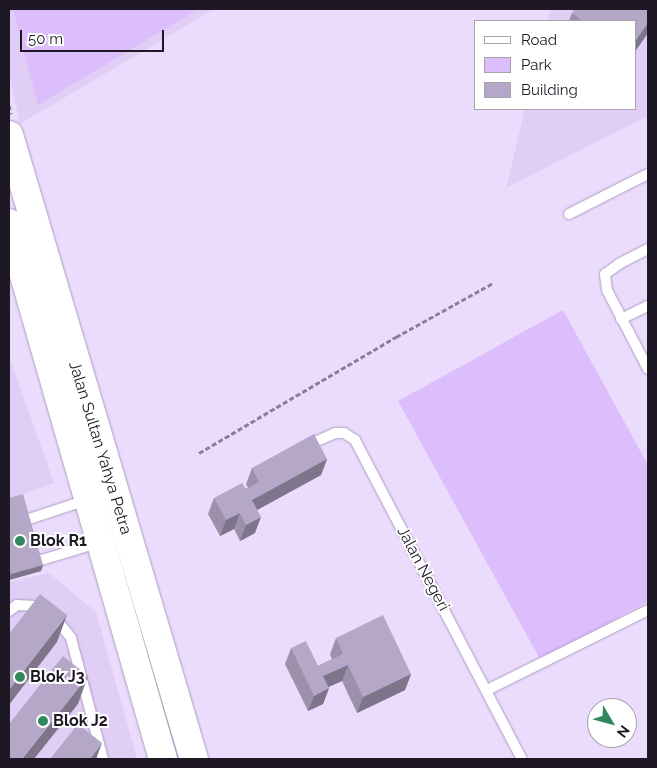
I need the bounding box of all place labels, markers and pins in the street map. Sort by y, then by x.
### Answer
place label: Blok R1 [30,531,87,551]
marker: Blok R1 [14,535,26,547]
place label: Blok J3 [30,667,85,687]
marker: Blok J3 [14,671,26,683]
place label: Blok J2 [53,711,108,731]
marker: Blok J2 [37,715,49,727]

